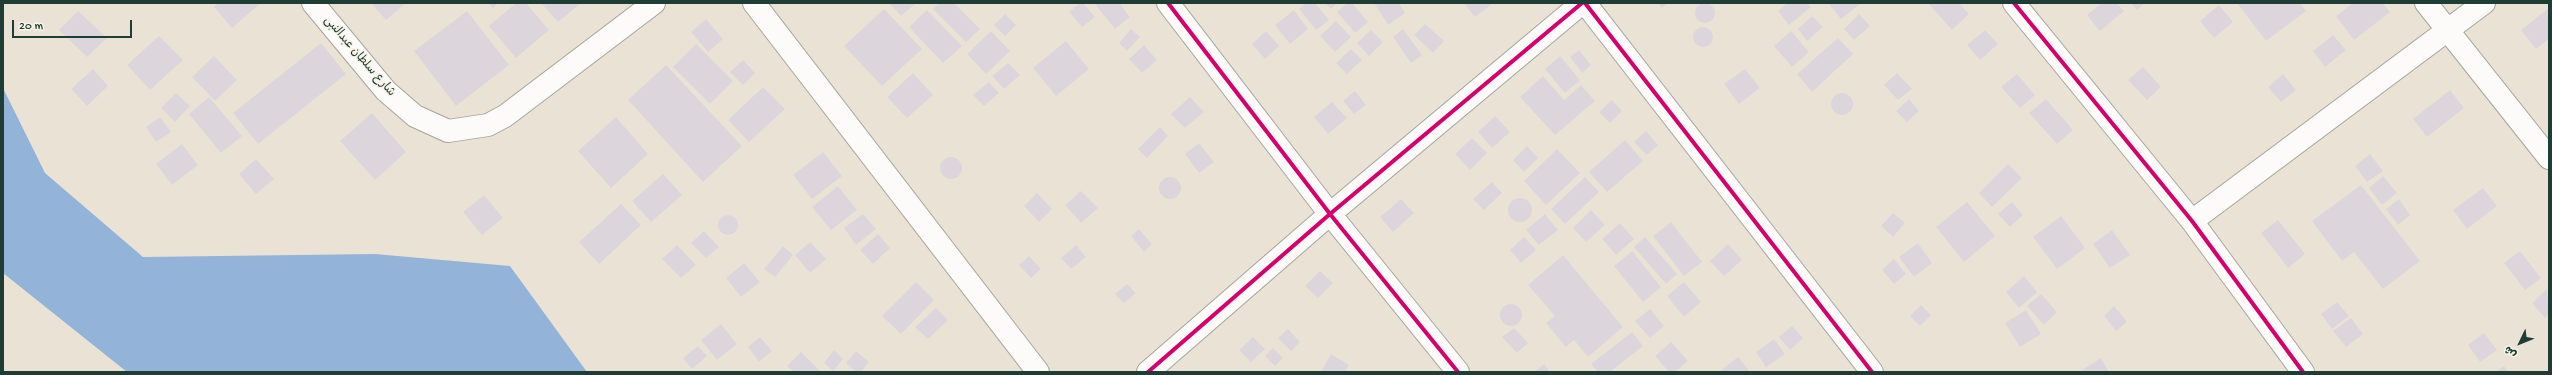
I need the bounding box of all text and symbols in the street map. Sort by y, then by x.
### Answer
scale bar [14,12,134,38]
street label: شارع سلطان عبدالنبى [320,14,398,100]
text: 20 m [19,20,43,34]
north arrow [2500,323,2540,363]
text: ش [2503,343,2520,360]

